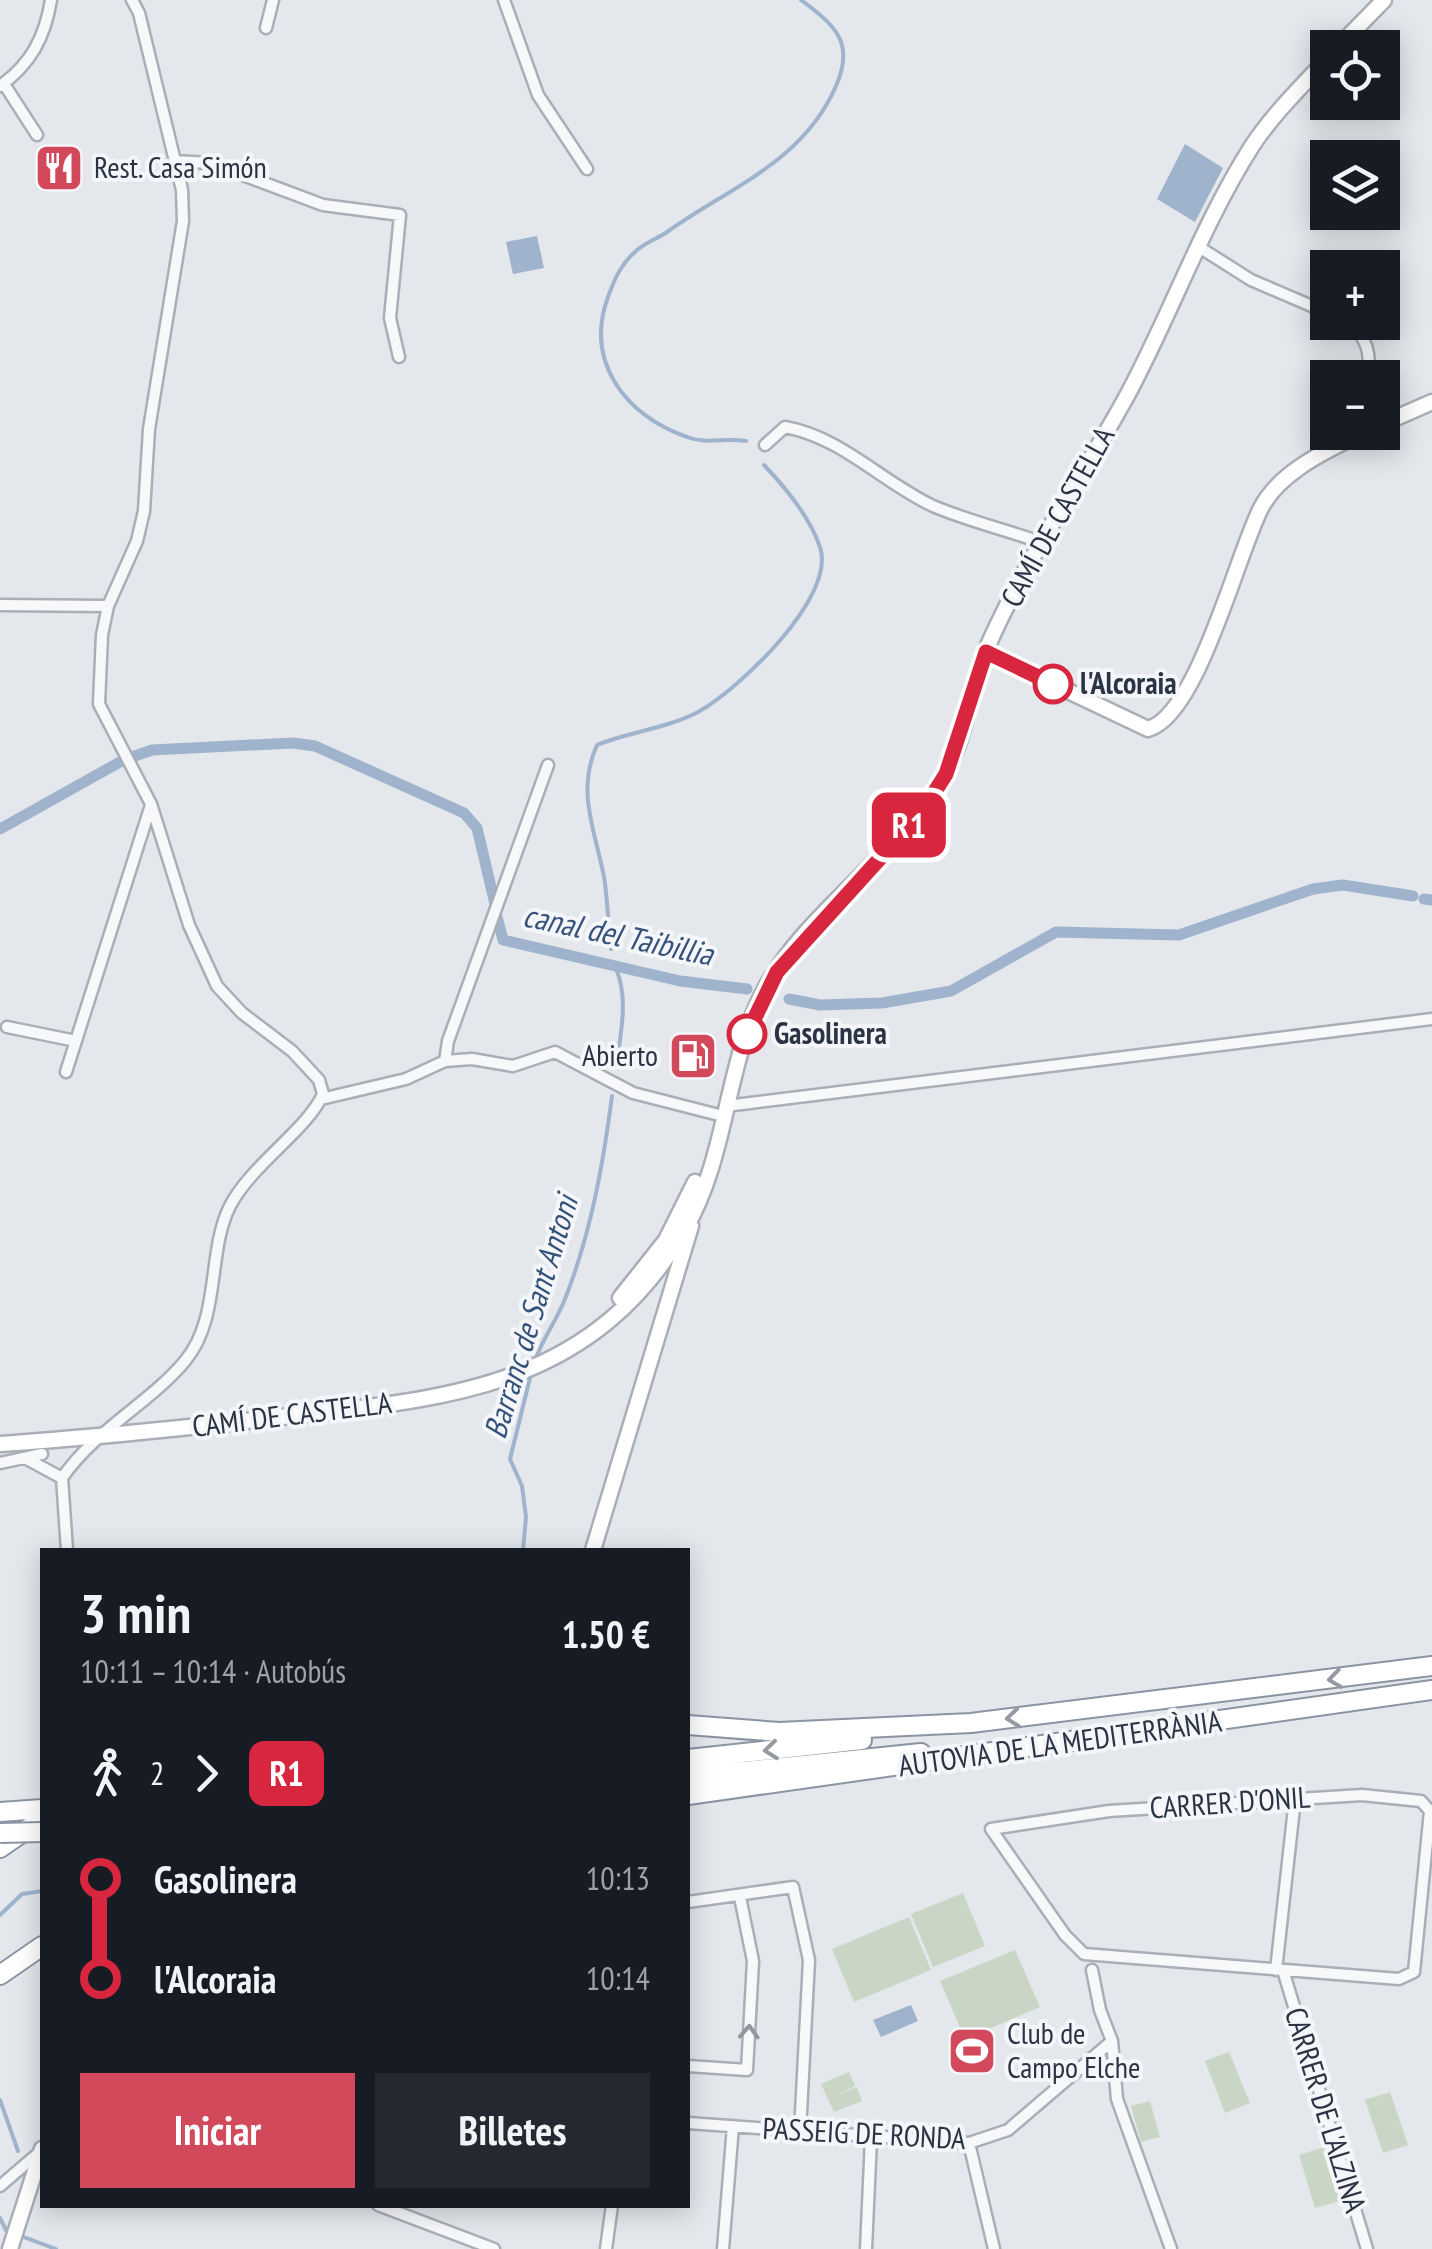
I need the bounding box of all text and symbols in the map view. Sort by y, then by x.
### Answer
map controls [1310,30,1400,450]
button: locate [1310,30,1400,120]
button: layers [1310,140,1400,230]
restaurant icon: Rest. Casa Simón [33,142,85,194]
place label: Rest. Casa Simón [94,147,267,186]
button: + [1310,250,1400,340]
button: − [1310,360,1400,450]
street label: CAMÍ DE CASTELLA [991,419,1123,613]
place label: l'Alcoraia [1080,663,1177,702]
marker: l'Alcoraia [1034,665,1072,703]
line badge: R1 [864,792,954,858]
text: R1 [892,802,926,848]
water label: canal del Taibillia [520,893,719,975]
place label: Gasolinera [774,1013,887,1052]
marker: Gasolinera [728,1015,766,1053]
fuel station icon: Abierto [667,1030,719,1082]
place label: Abierto [582,1035,658,1074]
water label: Barranc de Sant Antoni [473,1186,588,1443]
street label: CAMÍ DE CASTELLA [190,1382,394,1445]
text: 3 min [80,1577,191,1648]
text: 1.50 € [561,1609,650,1658]
text: 10:11 – 10:14 · Autobús [80,1650,346,1692]
one-way arrow [1327,1668,1344,1689]
street label: AUTOVIA DE LA MEDITERRÀNIA [896,1700,1225,1785]
one-way arrow [1004,1707,1020,1728]
one-way arrow [762,1739,778,1760]
icon: walk [80,1746,135,1801]
icon: forward [179,1746,234,1801]
text: R1 [269,1750,304,1796]
text: 2 [150,1752,164,1794]
street label: CARRER D'ONIL [1148,1776,1312,1827]
text: Gasolinera [154,1854,297,1903]
text: 10:13 [586,1857,650,1899]
text: l'Alcoraia [154,1954,276,2003]
text: 10:14 [586,1957,650,1999]
street label: CARRER DE L'ALZINA [1277,2002,1376,2218]
place label: Club de Campo Elche [1007,2013,1140,2086]
one-way arrow [738,2024,759,2040]
sports icon: Club de Campo Elche [946,2025,998,2077]
button: Iniciar [80,2073,355,2188]
button: Billetes [375,2073,650,2188]
street label: PASSEIG DE RONDA [762,2108,967,2157]

